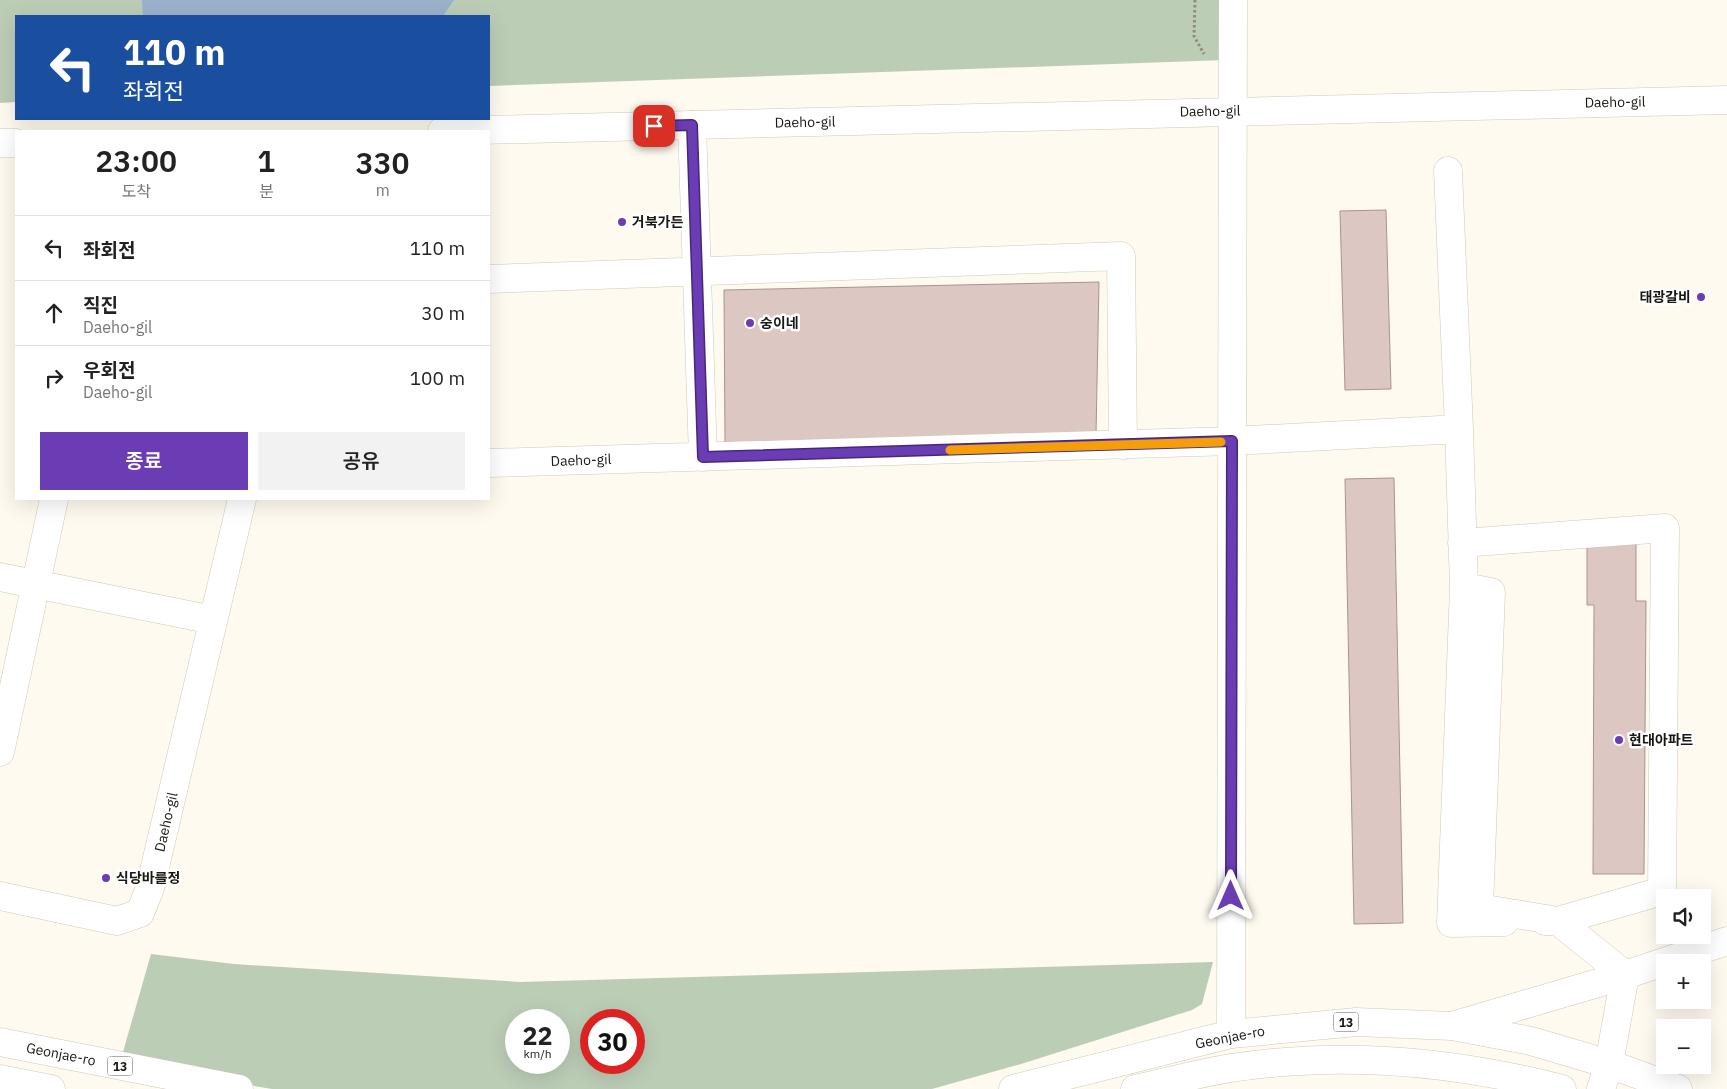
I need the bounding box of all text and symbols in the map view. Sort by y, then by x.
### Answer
text: 110 m [123,29,226,75]
icon: left [40,35,105,100]
text: 좌회전 [123,76,184,105]
street label: Daeho-gil [1584,92,1646,112]
street label: Daeho-gil [1179,101,1241,121]
pin [633,105,675,147]
icon: arrive [640,112,668,140]
street label: Daeho-gil [774,112,836,132]
text: 23:00 [95,141,177,180]
text: 1 [257,141,275,180]
text: 330 [356,143,410,182]
text: m [376,180,390,200]
text: 도착 [121,181,151,201]
text: 분 [259,181,274,201]
place label: 거북가든 [632,213,684,231]
marker: 거북가든 [616,216,628,228]
icon: left [40,234,68,262]
text: 110 m [410,236,465,260]
text: 좌회전 [83,238,135,262]
place label: 태광갈비 [1639,288,1691,306]
marker: 태광갈비 [1695,291,1707,303]
text: 직진 [83,293,118,317]
icon: ahead [40,299,68,327]
text: 30 m [421,301,465,325]
place label: 숭이네 [760,314,799,332]
text: Daeho-gil [83,317,152,337]
marker: 숭이네 [744,317,756,329]
text: 우회전 [83,358,135,382]
icon: right [40,364,68,392]
text: 100 m [410,366,465,390]
text: Daeho-gil [83,382,152,402]
button: 종료 [40,432,248,490]
button: 공유 [258,432,465,490]
street label: Daeho-gil [550,450,612,470]
place label: 현대아파트 [1629,731,1694,749]
marker: 현대아파트 [1613,734,1625,746]
street label: Daeho-gil [150,790,182,854]
place label: 식당바를정 [116,869,180,887]
position arrow [1204,869,1256,921]
marker: 식당바를정 [100,872,112,884]
map controls [1656,889,1711,1074]
button: sound [1656,889,1711,944]
button: + [1656,954,1711,1009]
speed limit sign: 30 [580,1009,645,1074]
road number: 13 [1334,1012,1358,1032]
text: 22 [522,1019,553,1052]
button: − [1656,1019,1711,1074]
street label: Geonjae-ro [1194,1021,1266,1053]
street label: Geonjae-ro [25,1038,97,1070]
text: km/h [523,1046,552,1061]
road number: 13 [108,1056,132,1076]

